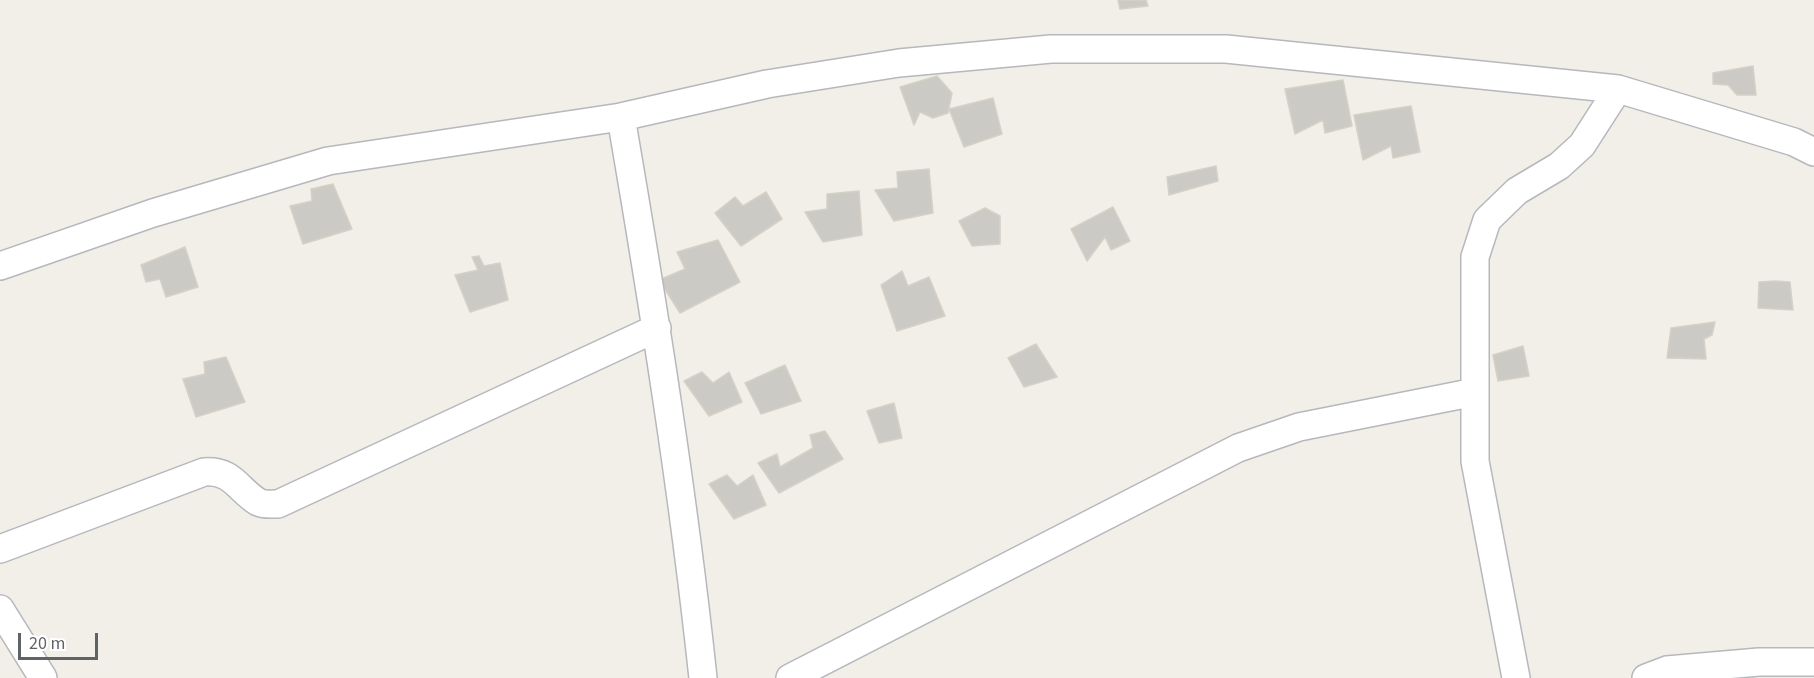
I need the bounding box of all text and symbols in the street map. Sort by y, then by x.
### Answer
scale bar [21,621,100,659]
text: 20 m [29,631,65,656]

